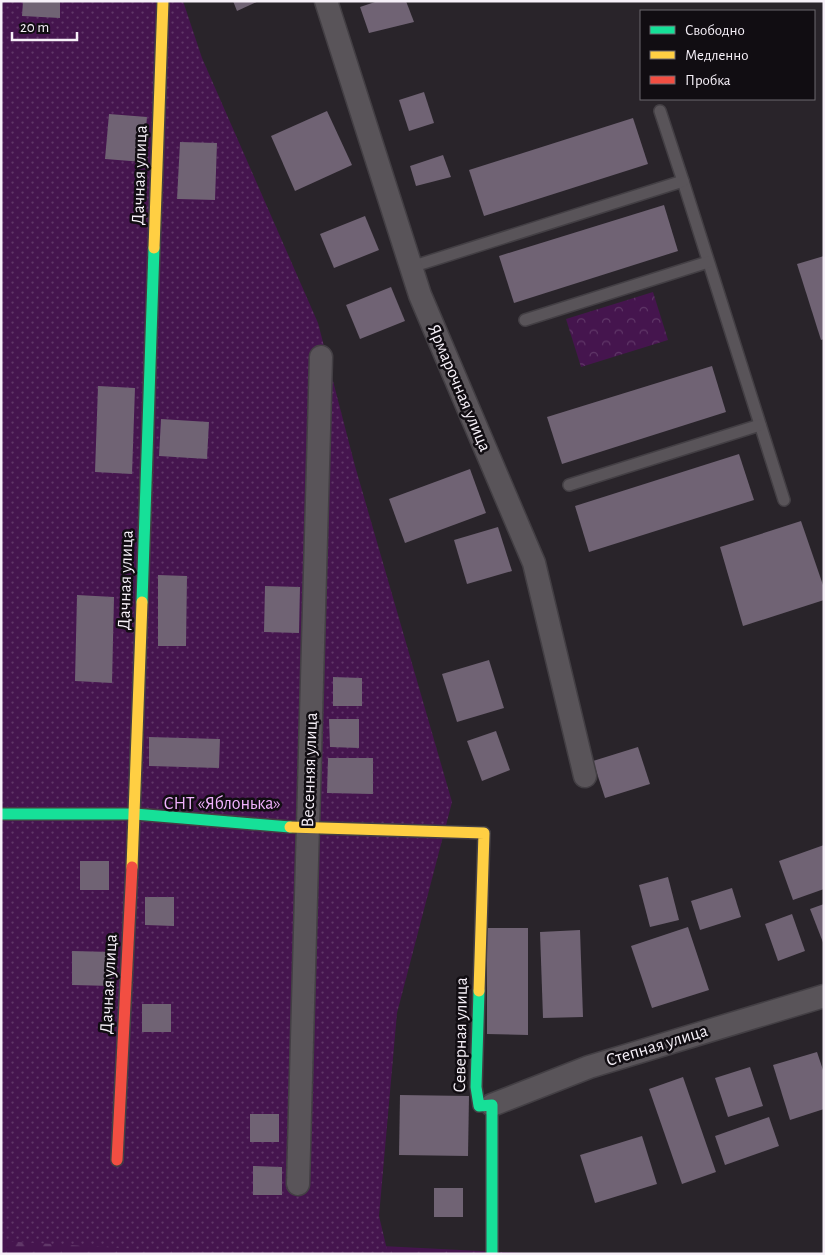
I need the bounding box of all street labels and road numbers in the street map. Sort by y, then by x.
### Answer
street label: Дачная улица [129,125,151,225]
street label: Ярмарочная улица [424,322,494,454]
street label: Дачная улица [115,530,137,630]
street label: Весенняя улица [299,712,321,828]
street label: Дачная улица [97,934,121,1034]
street label: Северная улица [451,977,471,1093]
street label: Степная улица [604,1022,710,1070]

